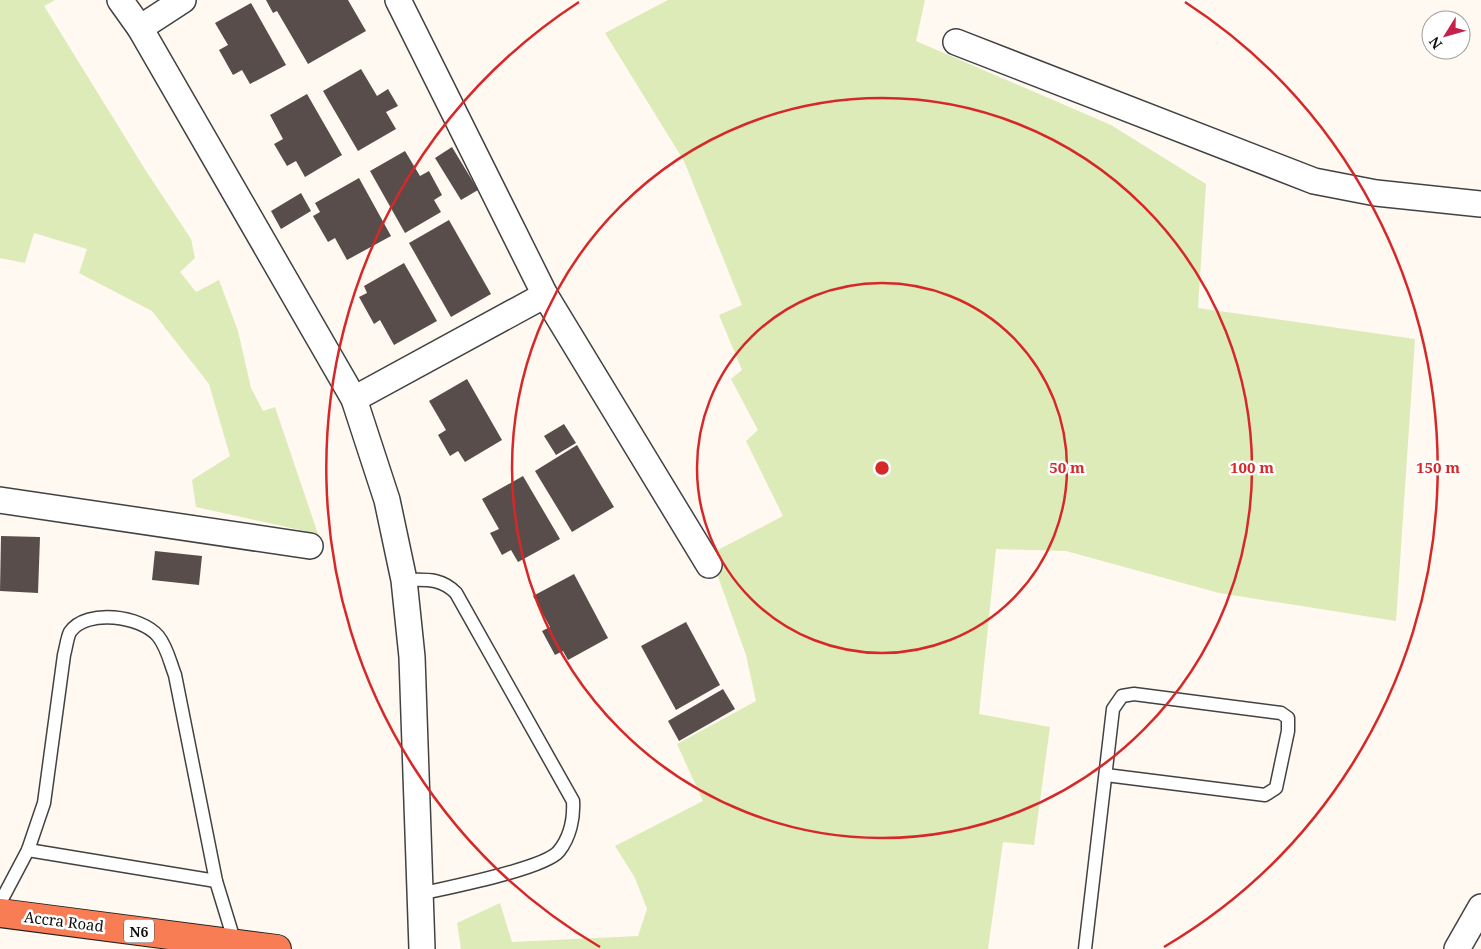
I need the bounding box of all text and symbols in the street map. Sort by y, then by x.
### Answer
north arrow [1421,10,1471,60]
text: N [1424,33,1446,53]
text: 50 m [1049,457,1085,477]
text: 100 m [1230,457,1274,477]
text: 150 m [1416,457,1460,477]
centre of rings [873,459,891,477]
street label: Accra Road [23,906,105,936]
road number: N6 [124,919,154,942]

